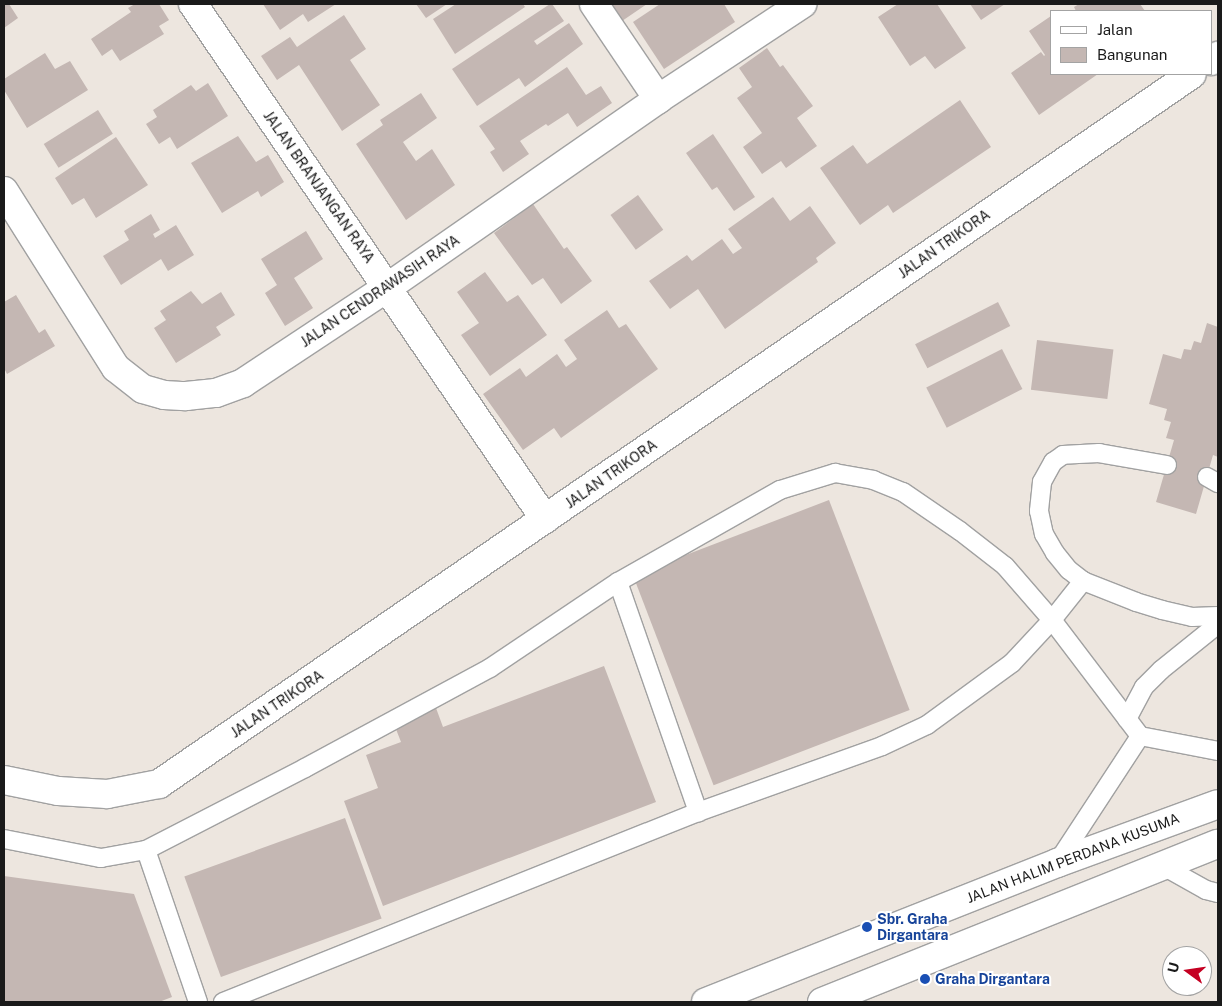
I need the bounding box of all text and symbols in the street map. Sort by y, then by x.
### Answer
legend [1050,10,1212,75]
text: Jalan [1097,21,1133,38]
text: Bangunan [1097,46,1168,63]
street label: JALAN BRANJANGAN RAYA [260,108,378,266]
street label: JALAN TRIKORA [895,206,993,282]
street label: JALAN CENDRAWASIH RAYA [297,231,463,351]
street label: JALAN TRIKORA [562,436,660,512]
street label: JALAN TRIKORA [227,667,327,741]
street label: JALAN HALIM PERDANA KUSUMA [964,810,1182,906]
place label: Sbr. Graha Dirgantara [877,911,948,944]
marker: Sbr. Graha Dirgantara [861,921,873,933]
north arrow [1162,946,1212,996]
text: U [1164,961,1182,974]
place label: Graha Dirgantara [935,971,1050,987]
marker: Graha Dirgantara [919,973,931,985]

